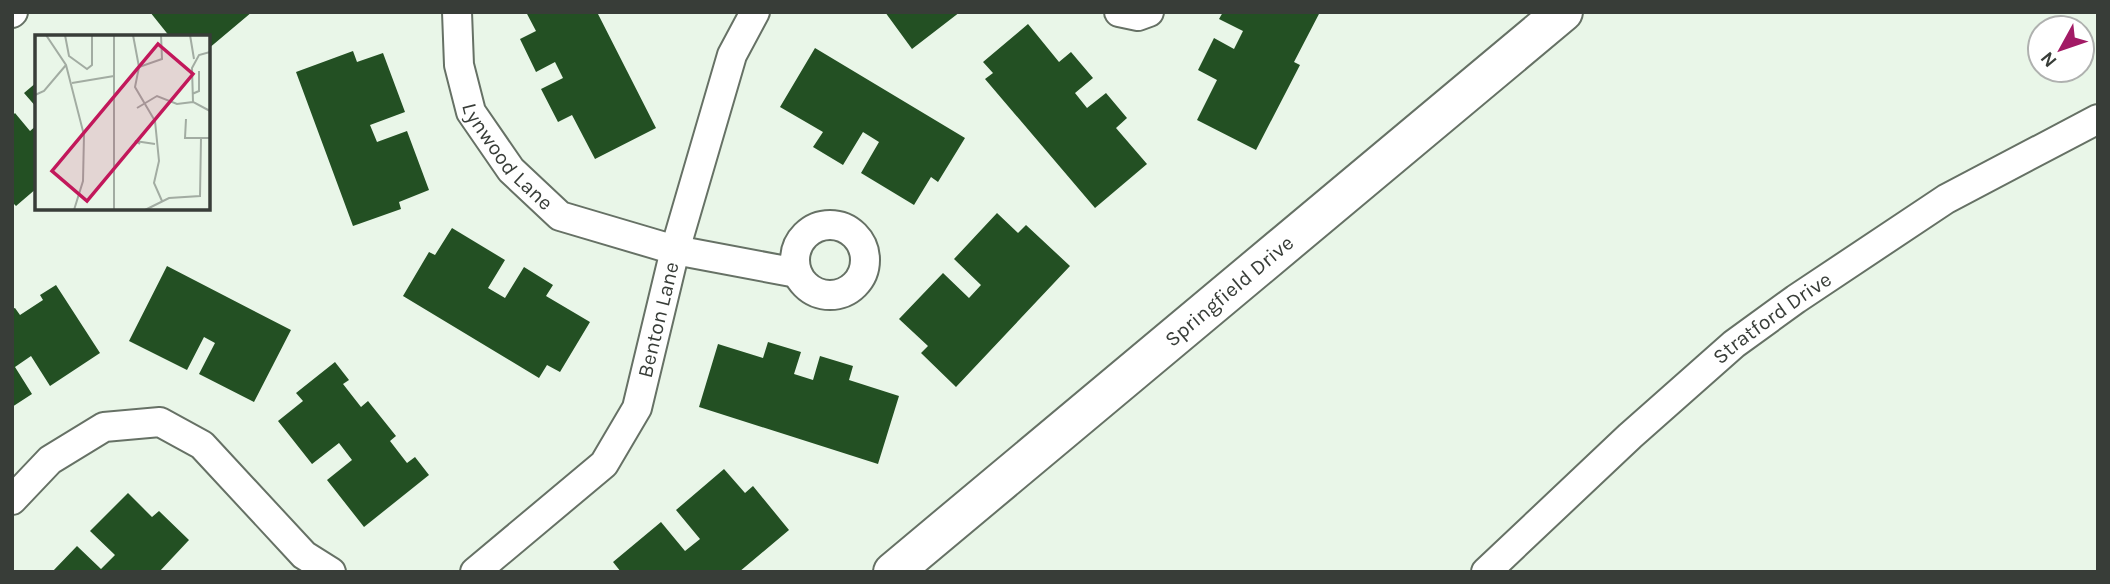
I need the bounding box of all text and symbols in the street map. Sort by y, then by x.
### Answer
north arrow [2026,14,2096,84]
inset map [35,35,210,210]
text: N [2036,47,2062,72]
street label: Lynwood Lane [457,101,558,215]
street label: Springfield Drive [1160,231,1298,352]
street label: Benton Lane [633,259,684,380]
street label: Stratford Drive [1708,267,1836,369]

